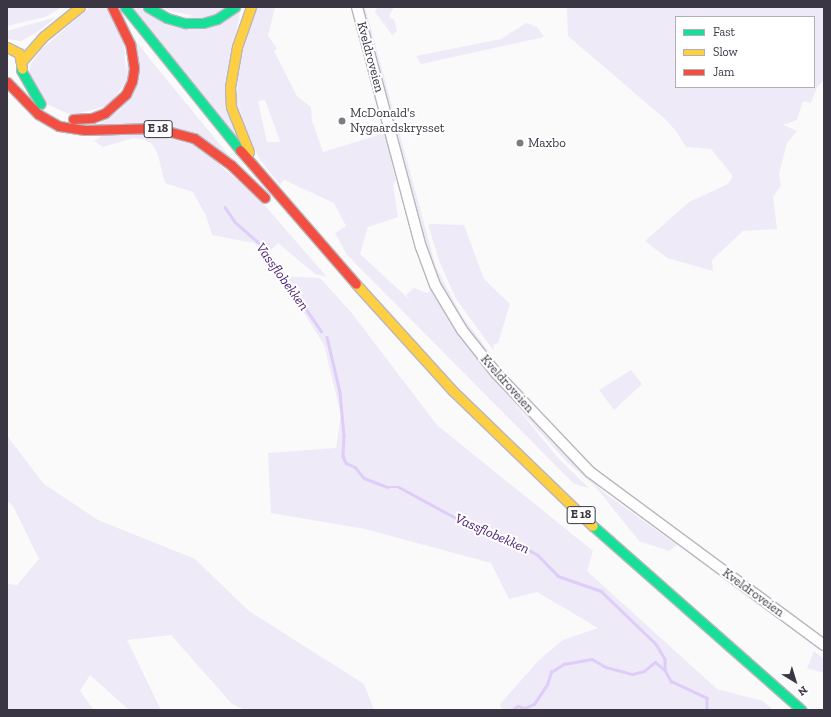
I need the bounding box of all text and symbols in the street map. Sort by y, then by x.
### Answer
legend [675,16,815,88]
street label: Kveldroveien [353,20,387,94]
text: Fast [713,25,735,39]
text: Slow [713,45,738,59]
text: Jam [713,65,734,79]
place label: McDonald's Nygaardskrysset [350,106,445,137]
marker: McDonald's Nygaardskrysset [337,116,347,126]
road number: E 18 [143,119,173,139]
place label: Maxbo [528,135,566,151]
marker: Maxbo [515,138,525,148]
water label: Vassflobekken [252,240,312,314]
street label: Kveldroveien [477,352,537,416]
road number: E 18 [566,505,596,525]
water label: Vassflobekken [452,510,532,558]
street label: Kveldroveien [719,565,787,621]
north arrow [775,661,815,701]
text: N [795,683,810,699]

